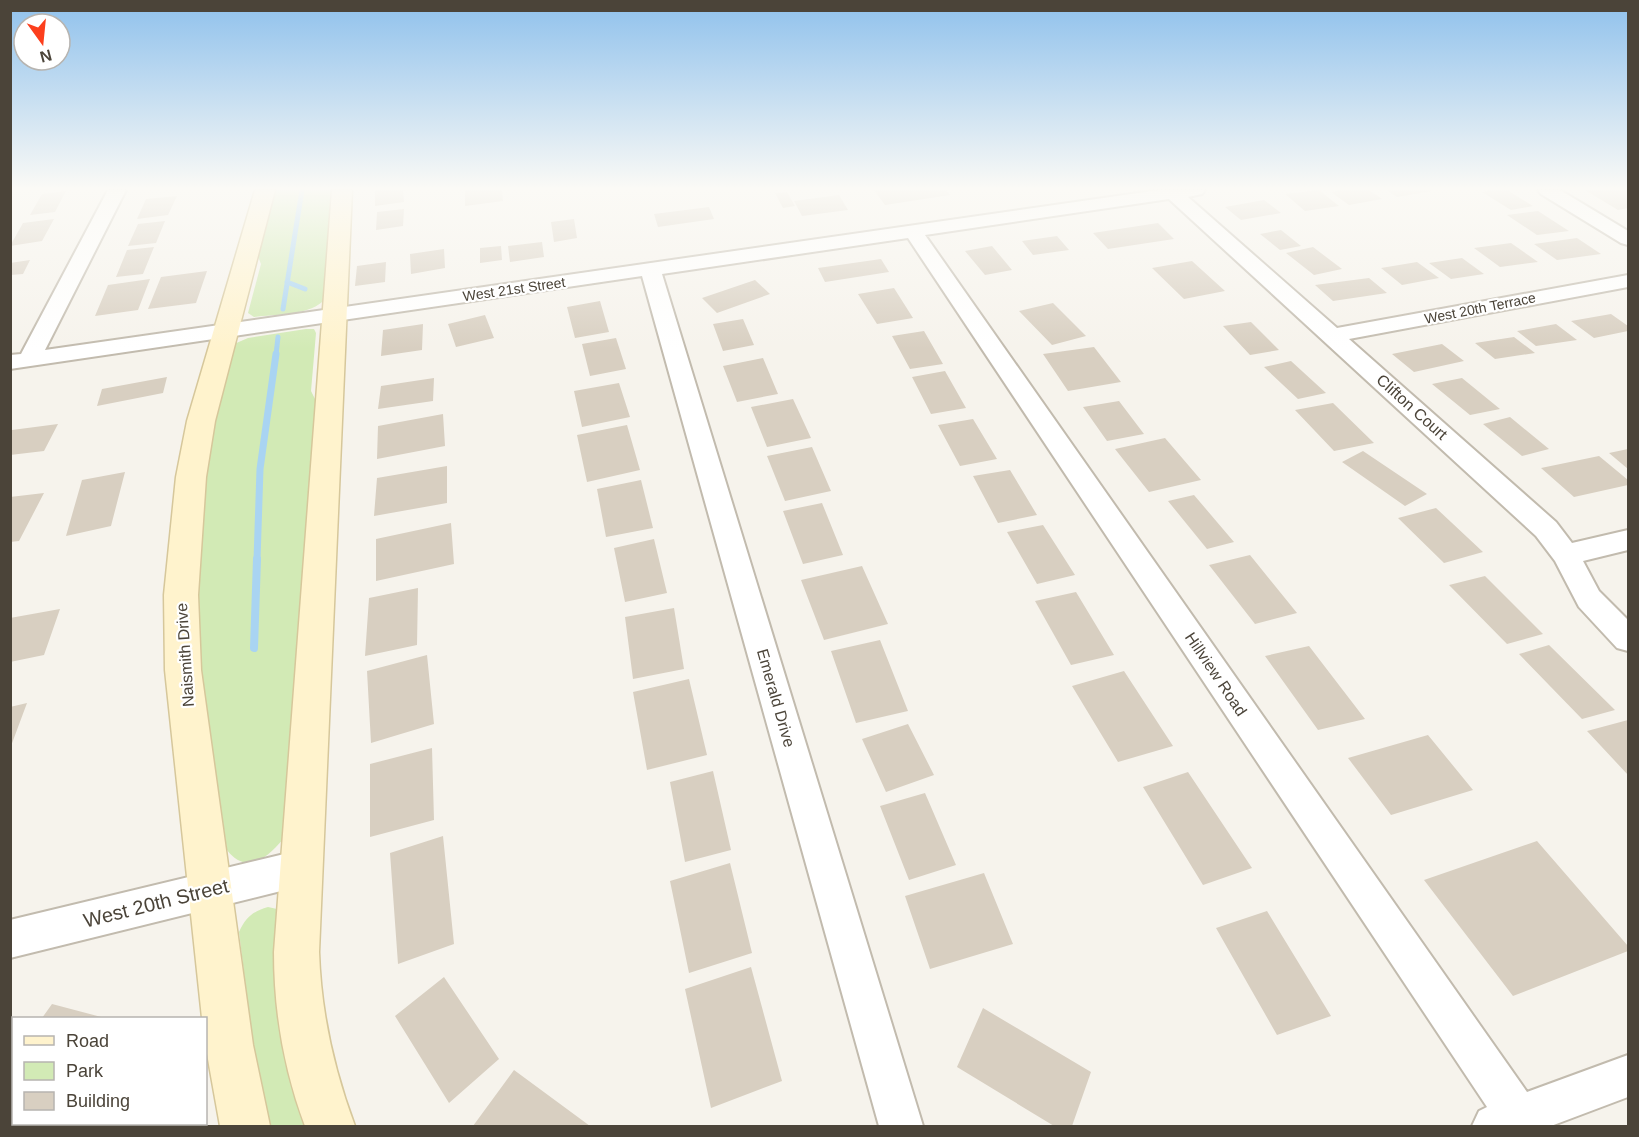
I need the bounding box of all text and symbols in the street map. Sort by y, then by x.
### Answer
north arrow [12,12,72,72]
text: N [38,46,54,66]
street label: West 21st Street [462,274,566,304]
street label: West 20th Terrace [1423,289,1537,327]
street label: Clifton Court [1373,371,1451,443]
street label: Naismith Drive [173,602,197,707]
street label: Hillview Road [1182,629,1250,719]
street label: Emerald Drive [754,647,798,749]
street label: West 20th Street [81,874,231,932]
legend [12,1017,207,1125]
text: Road [66,1031,109,1051]
text: Park [66,1061,104,1081]
text: Building [66,1091,130,1111]

